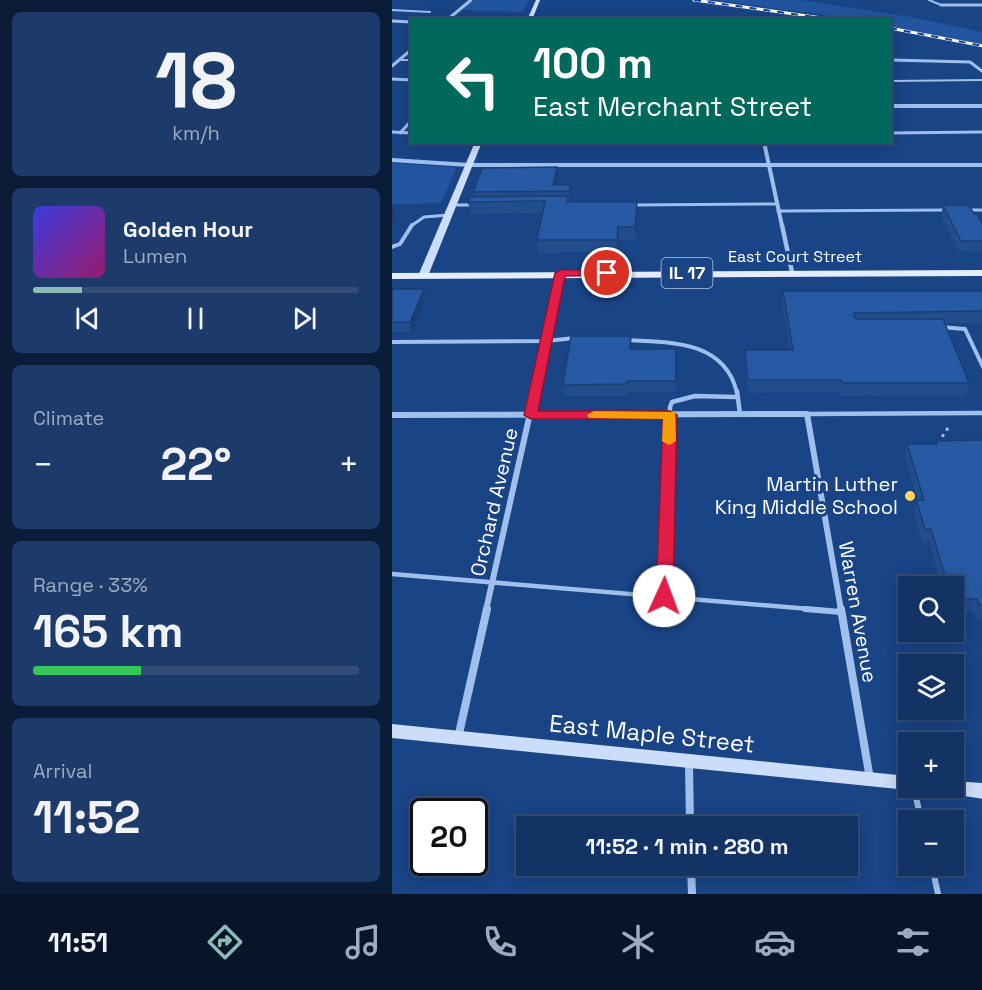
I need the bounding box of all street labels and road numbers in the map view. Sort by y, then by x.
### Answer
street label: East Court Street [728,246,862,267]
road number: IL 17 [662,258,712,288]
street label: Orchard Avenue [464,425,524,579]
street label: Warren Avenue [833,539,883,685]
street label: East Maple Street [548,707,756,760]

